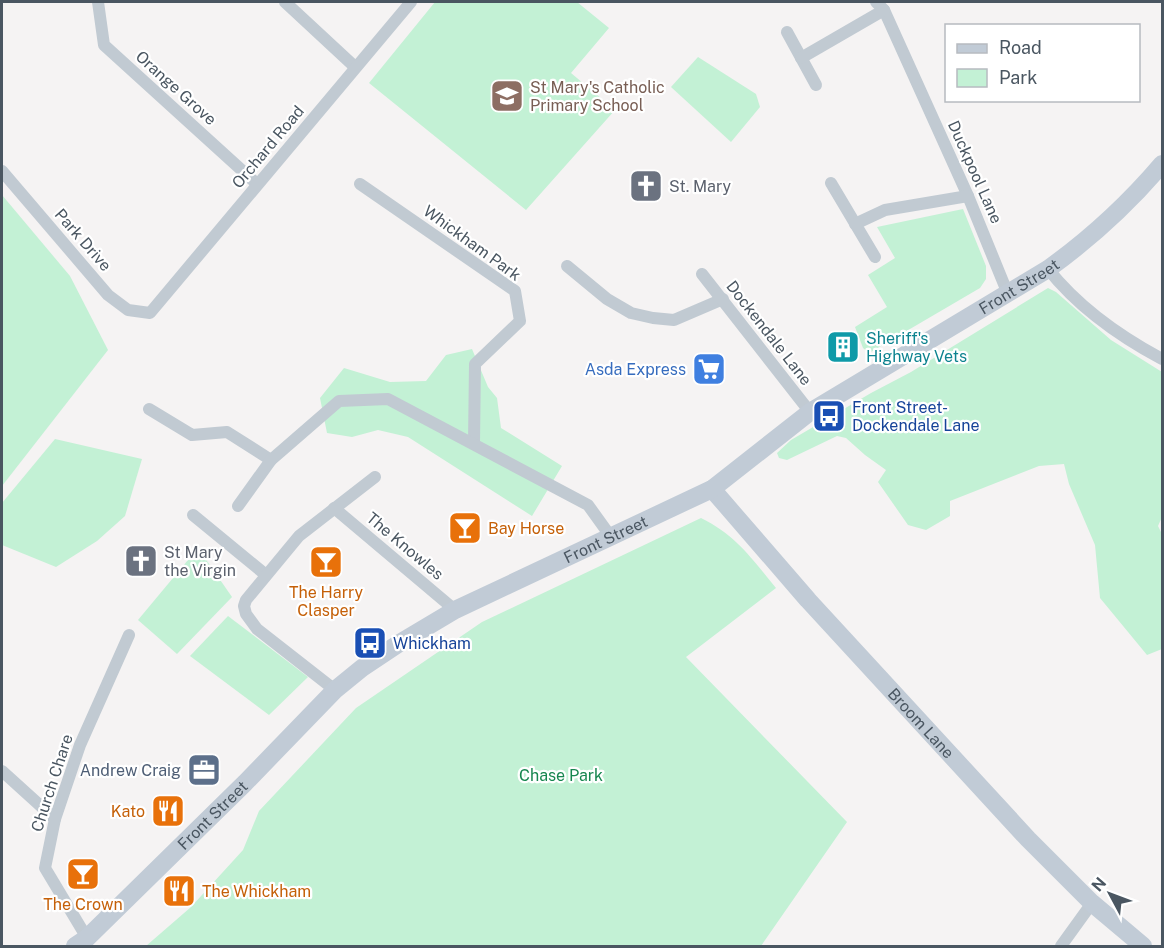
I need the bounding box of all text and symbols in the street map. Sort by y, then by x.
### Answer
legend [945,24,1140,102]
text: Road [999,37,1042,58]
street label: Orange Grove [132,47,220,129]
text: Park [999,67,1037,88]
school or university icon: St Mary's Catholic Primary School [489,78,525,114]
place label: St Mary's Catholic Primary School [530,78,665,115]
street label: Orchard Road [228,102,308,192]
street label: Duckpool Lane [944,118,1006,226]
church icon: St. Mary [628,168,664,204]
place label: St. Mary [669,177,731,196]
street label: Whickham Park [420,201,524,285]
street label: Park Drive [51,205,115,275]
street label: Front Street [975,255,1063,318]
street label: Dockendale Lane [722,277,816,389]
building icon: Sheriff's Highway Vets [825,329,861,365]
place label: Sheriff's Highway Vets [866,329,967,366]
supermarket icon: Asda Express [691,351,727,387]
place label: Asda Express [585,360,686,379]
bus stop icon: Front Street- Dockendale Lane [811,398,847,434]
place label: Front Street- Dockendale Lane [852,398,979,435]
street label: The Knowles [363,508,447,584]
bar icon: Bay Horse [447,510,483,546]
street label: Front Street [561,511,651,567]
place label: Bay Horse [488,519,564,538]
church icon: St Mary the Virgin [123,543,159,579]
place label: St Mary the Virgin [164,543,236,580]
bar icon: The Harry Clasper [308,544,344,580]
place label: The Harry Clasper [289,583,363,620]
bus stop icon: Whickham [352,625,388,661]
place label: Whickham [393,634,471,653]
street label: Broom Lane [884,684,958,762]
street label: Church Chare [27,732,77,834]
office icon: Andrew Craig [186,752,222,788]
place label: Andrew Craig [80,761,181,780]
park label: Chase Park [519,766,603,785]
street label: Front Street [173,777,251,854]
restaurant icon: Kato [150,793,186,829]
place label: Kato [111,802,145,821]
bar icon: The Crown [65,856,101,892]
north arrow [1080,864,1140,924]
restaurant icon: The Whickham [161,873,197,909]
text: N [1088,874,1110,895]
place label: The Whickham [202,882,311,901]
place label: The Crown [43,895,123,914]

